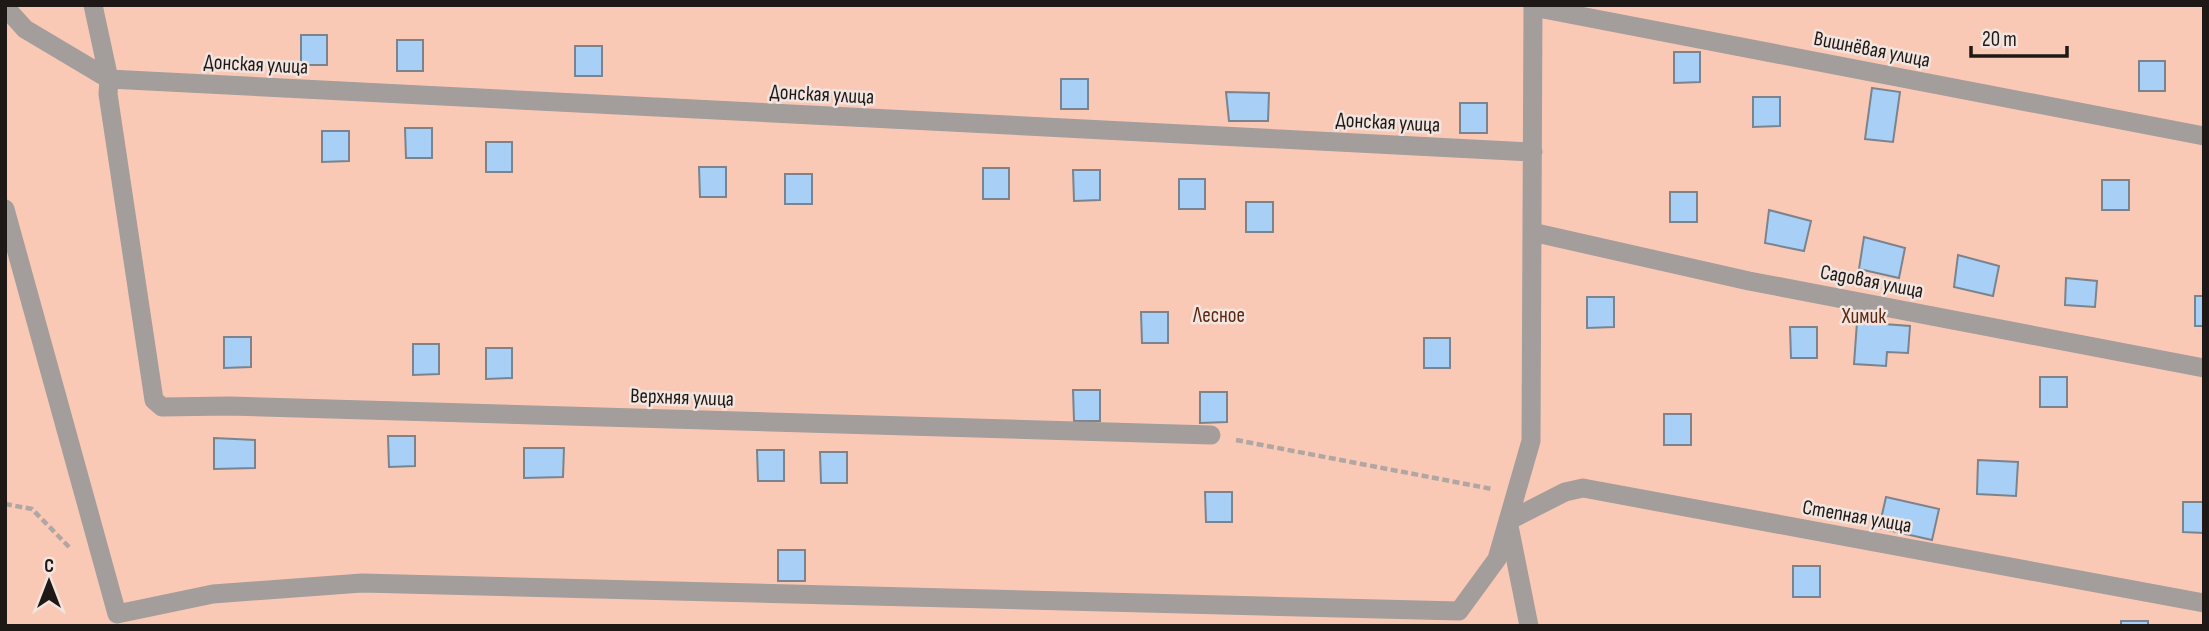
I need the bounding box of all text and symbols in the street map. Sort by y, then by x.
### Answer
scale bar [1971,14,2067,58]
street label: Вишнёвая улица [1812,26,1932,73]
text: 20 m [1982,27,2017,52]
street label: Донская улица [203,49,309,80]
street label: Донская улица [769,79,875,110]
street label: Донская улица [1335,107,1441,138]
street label: Садовая улица [1818,259,1926,304]
park label: Лесное [1192,303,1245,328]
park label: Химик [1841,304,1886,329]
street label: Верхняя улица [630,383,734,412]
street label: Степная улица [1800,495,1913,538]
north arrow [14,547,84,617]
text: С [44,555,54,578]

